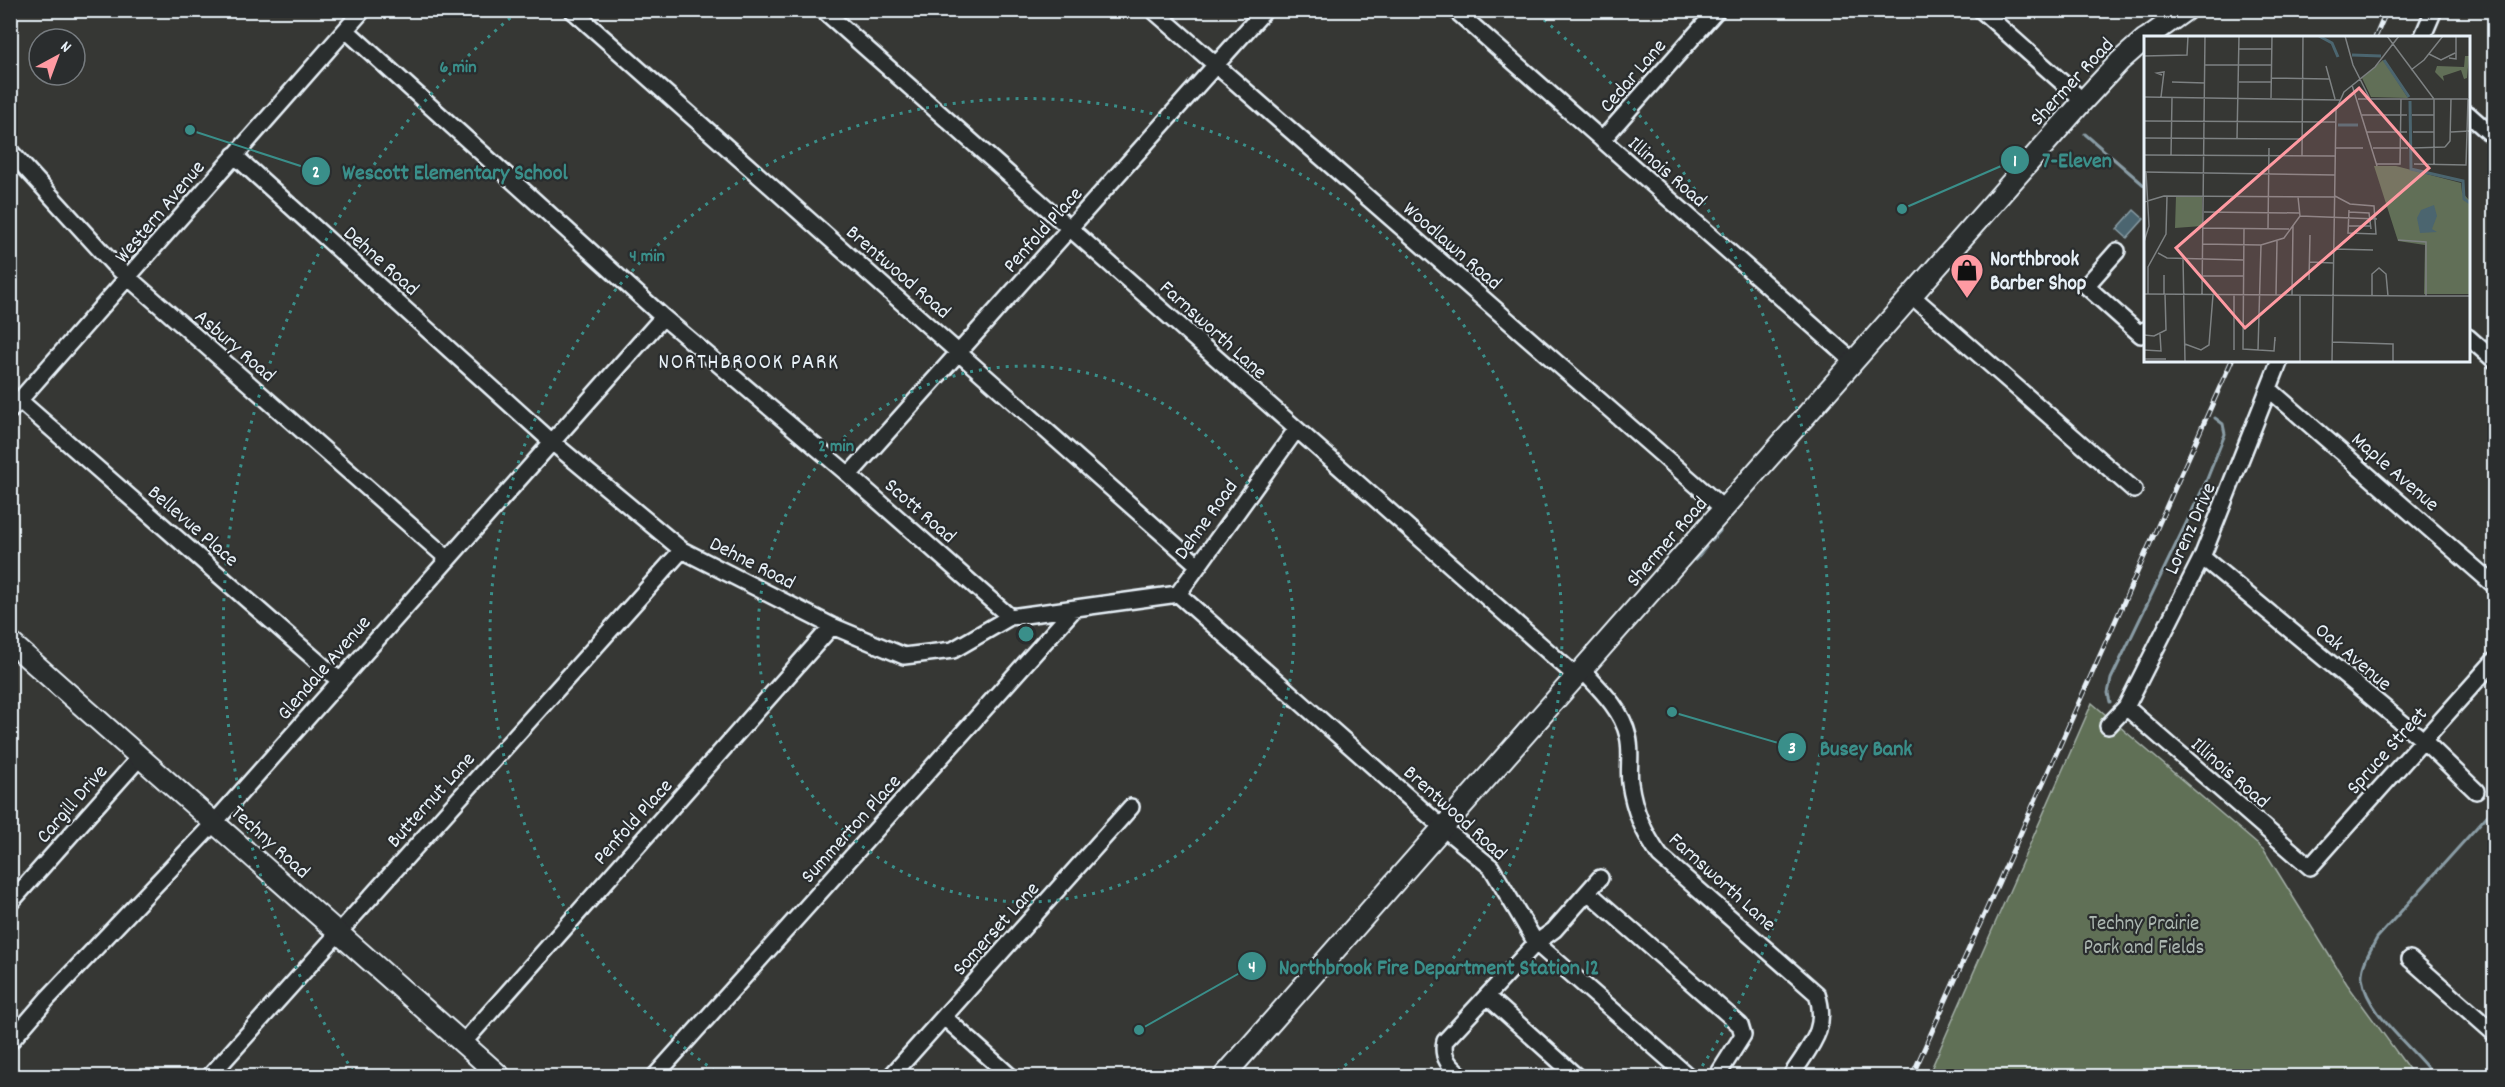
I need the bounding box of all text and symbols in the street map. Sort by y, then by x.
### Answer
north arrow [27,27,87,87]
street label: Shermer Road [2024,32,2122,134]
street label: Cedar Lane [1594,33,1675,121]
text: N [55,36,76,59]
inset map [2144,36,2469,362]
text: 6 min [440,56,476,81]
street label: Illinois Road [1620,130,1712,216]
callout: 7-Eleven [2000,140,2123,180]
text: 7-Eleven [2042,147,2112,178]
text: 1 [2013,150,2017,175]
callout: Wescott Elementary School [301,151,580,191]
street label: Western Avenue [109,155,214,271]
text: Wescott Elementary School [342,159,568,190]
text: 2 [312,161,320,186]
street label: Penfold Place [997,181,1091,281]
street label: Woodlawn Road [1395,196,1507,299]
street label: Brentwood Road [838,219,956,327]
street label: Dehne Road [336,220,424,304]
text: 4 min [629,245,665,270]
place label: Northbrook Barber Shop [1990,246,2087,300]
shop icon: Northbrook Barber Shop [1949,252,1985,299]
street label: Farnsworth Lane [1152,275,1272,388]
street label: Asbury Road [187,304,281,391]
district label: NORTHBROOK PARK [658,348,840,379]
street label: Maple Avenue [2343,426,2445,520]
text: 2 min [818,435,854,460]
street label: Scott Road [877,473,962,552]
street label: Dehne Road [1168,474,1247,567]
street label: Lorenz Drive [2158,478,2225,580]
street label: Bellevue Place [140,479,244,575]
street label: Shermer Road [1620,491,1716,595]
street label: Dehne Road [704,530,800,599]
street label: Glendale Avenue [271,610,379,728]
street label: Oak Avenue [2307,617,2397,700]
centre of rings [1016,624,1036,644]
street label: Spruce Street [2341,701,2436,803]
callout: Busey Bank [1777,727,1924,767]
street label: Illinois Road [2183,731,2275,817]
text: Busey Bank [1820,735,1912,766]
text: 3 [1788,737,1796,762]
street label: Butternut Lane [381,746,484,856]
street label: Cargill Drive [30,759,116,851]
street label: Brentwood Road [1395,759,1513,869]
street label: Summerton Place [795,769,910,891]
street label: Penfold Place [587,773,681,873]
street label: Techny Road [223,799,315,887]
street label: Farnsworth Lane [1661,827,1781,940]
street label: Somerset Lane [947,876,1048,984]
park label: Techny Prairie Park and Fields [2084,910,2204,964]
callout: Northbrook Fire Department Station 12 [1237,946,1611,986]
text: Northbrook Fire Department Station 12 [1279,954,1599,985]
text: 4 [1248,956,1256,981]

